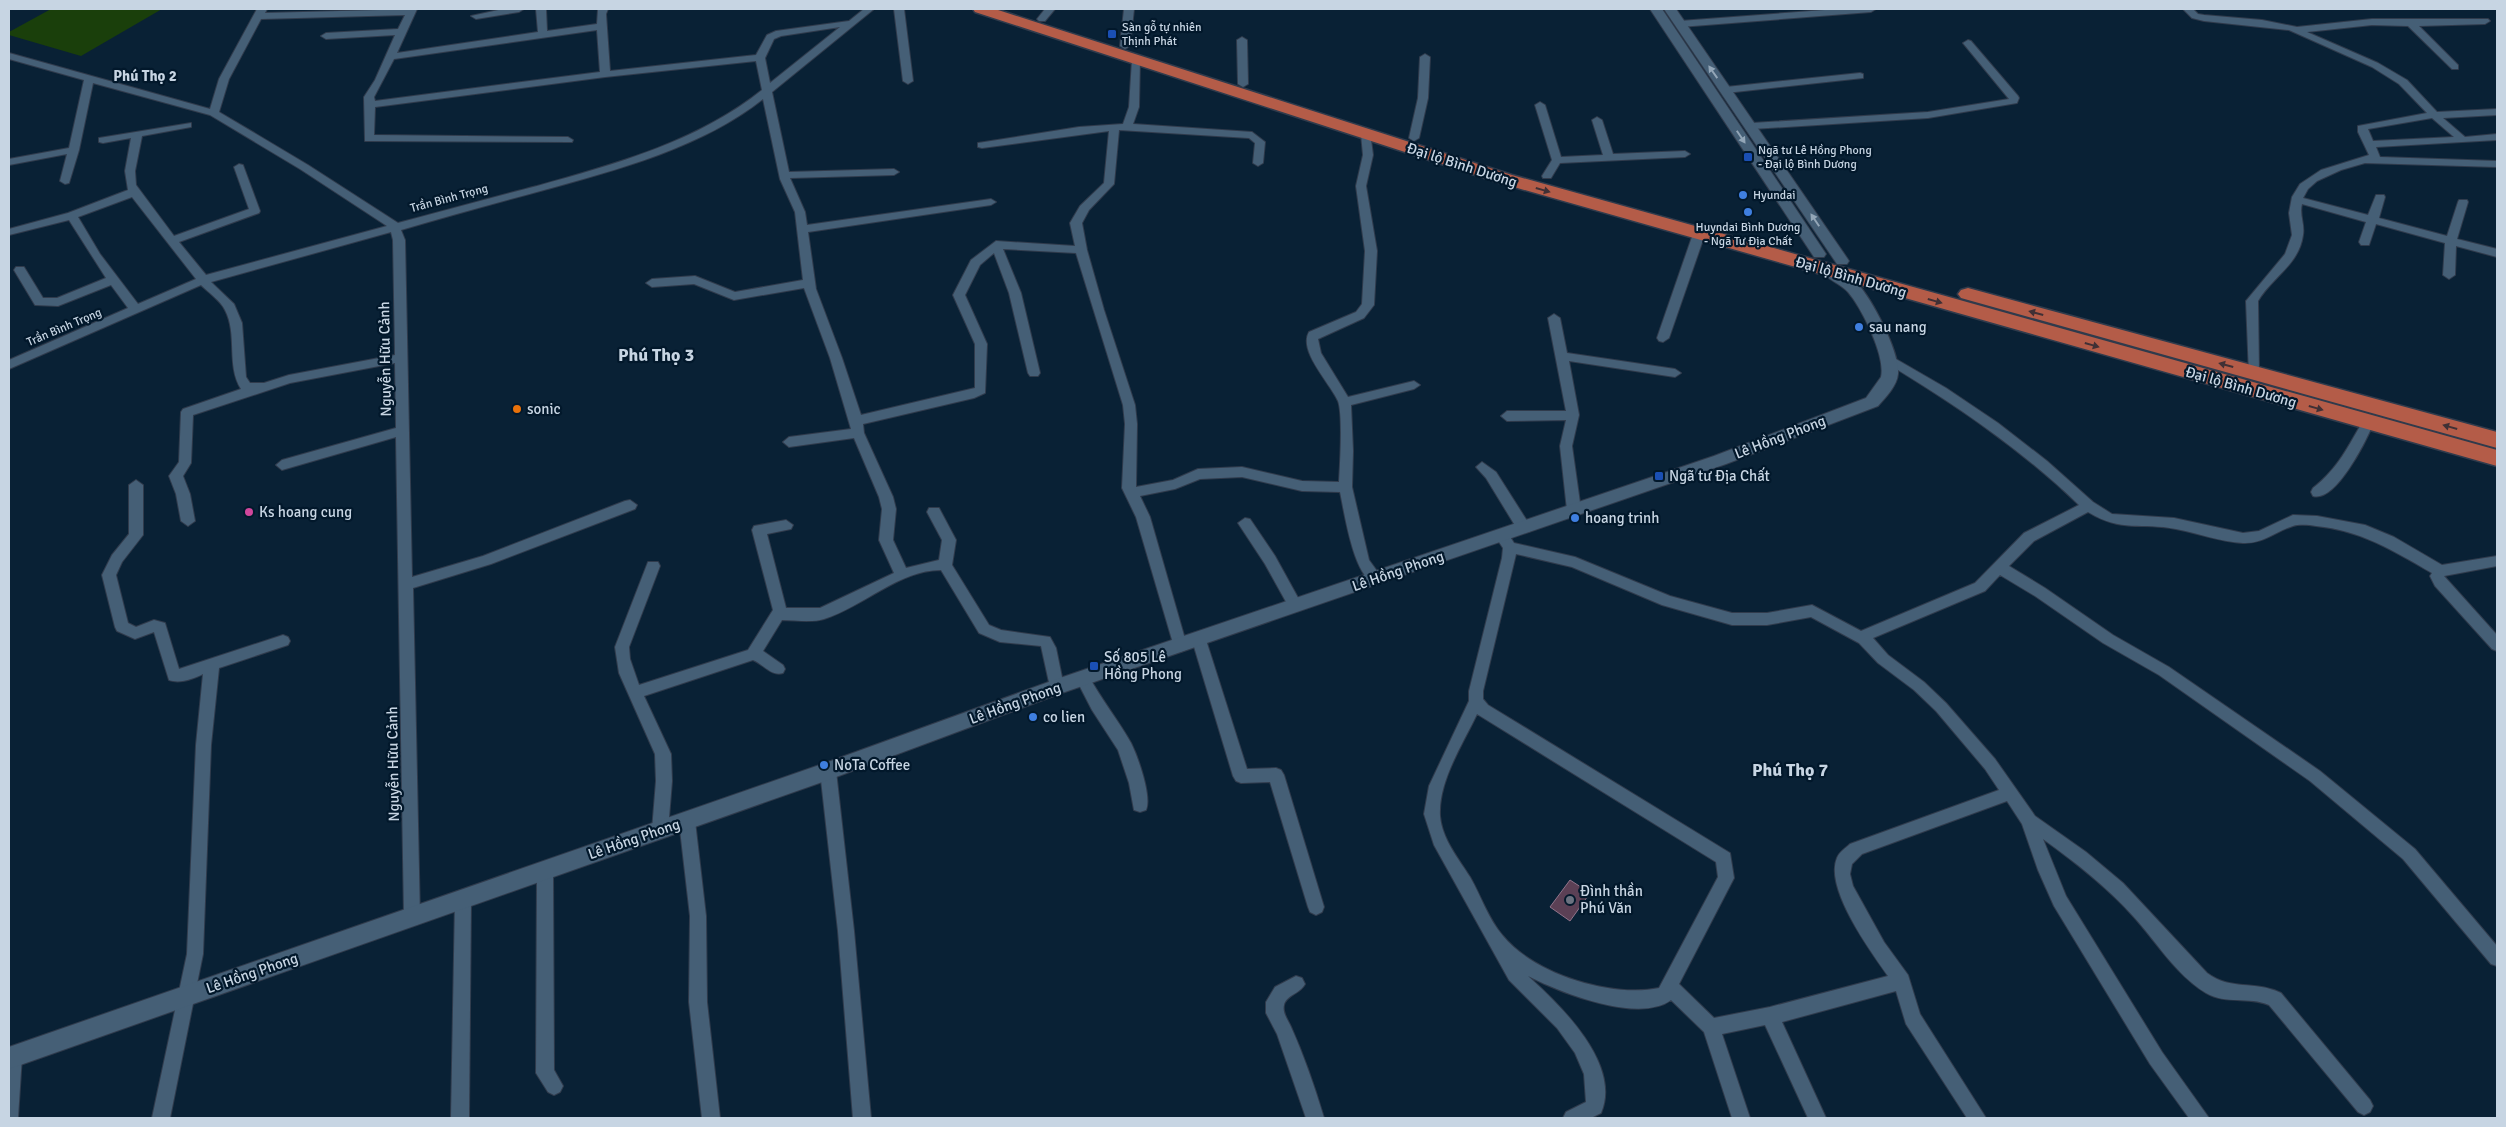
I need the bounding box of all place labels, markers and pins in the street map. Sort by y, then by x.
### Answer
place label: Sàn gỗ tự nhiên Thịnh Phát [1122,20,1202,49]
marker: Sàn gỗ tự nhiên Thịnh Phát [1106,28,1118,40]
place label: Ngã tư Lê Hồng Phong - Đại lộ Bình Dương [1758,143,1872,172]
marker: Ngã tư Lê Hồng Phong - Đại lộ Bình Dương [1742,151,1754,163]
place label: Hyundai [1753,188,1796,203]
marker: Hyundai [1737,189,1749,201]
marker: Huyndai Bình Dương - Ngã Tư Địa Chất [1742,206,1754,218]
place label: Huyndai Bình Dương - Ngã Tư Địa Chất [1696,220,1800,249]
place label: sau nang [1869,318,1927,336]
marker: sau nang [1853,321,1865,333]
place label: sonic [527,400,561,418]
marker: sonic [511,403,523,415]
place label: Ngã tư Địa Chất [1669,467,1770,485]
marker: Ngã tư Địa Chất [1653,470,1665,482]
place label: Ks hoang cung [259,503,352,521]
marker: Ks hoang cung [243,506,255,518]
place label: hoang trinh [1585,509,1659,527]
marker: hoang trinh [1569,512,1581,524]
place label: Số 805 Lê Hồng Phong [1104,648,1182,683]
marker: Số 805 Lê Hồng Phong [1088,660,1100,672]
place label: co lien [1043,708,1085,726]
marker: co lien [1027,711,1039,723]
place label: NoTa Coffee [834,756,910,774]
marker: NoTa Coffee [818,759,830,771]
place label: Đình thần Phú Văn [1580,882,1643,917]
marker: Đình thần Phú Văn [1564,894,1576,906]

